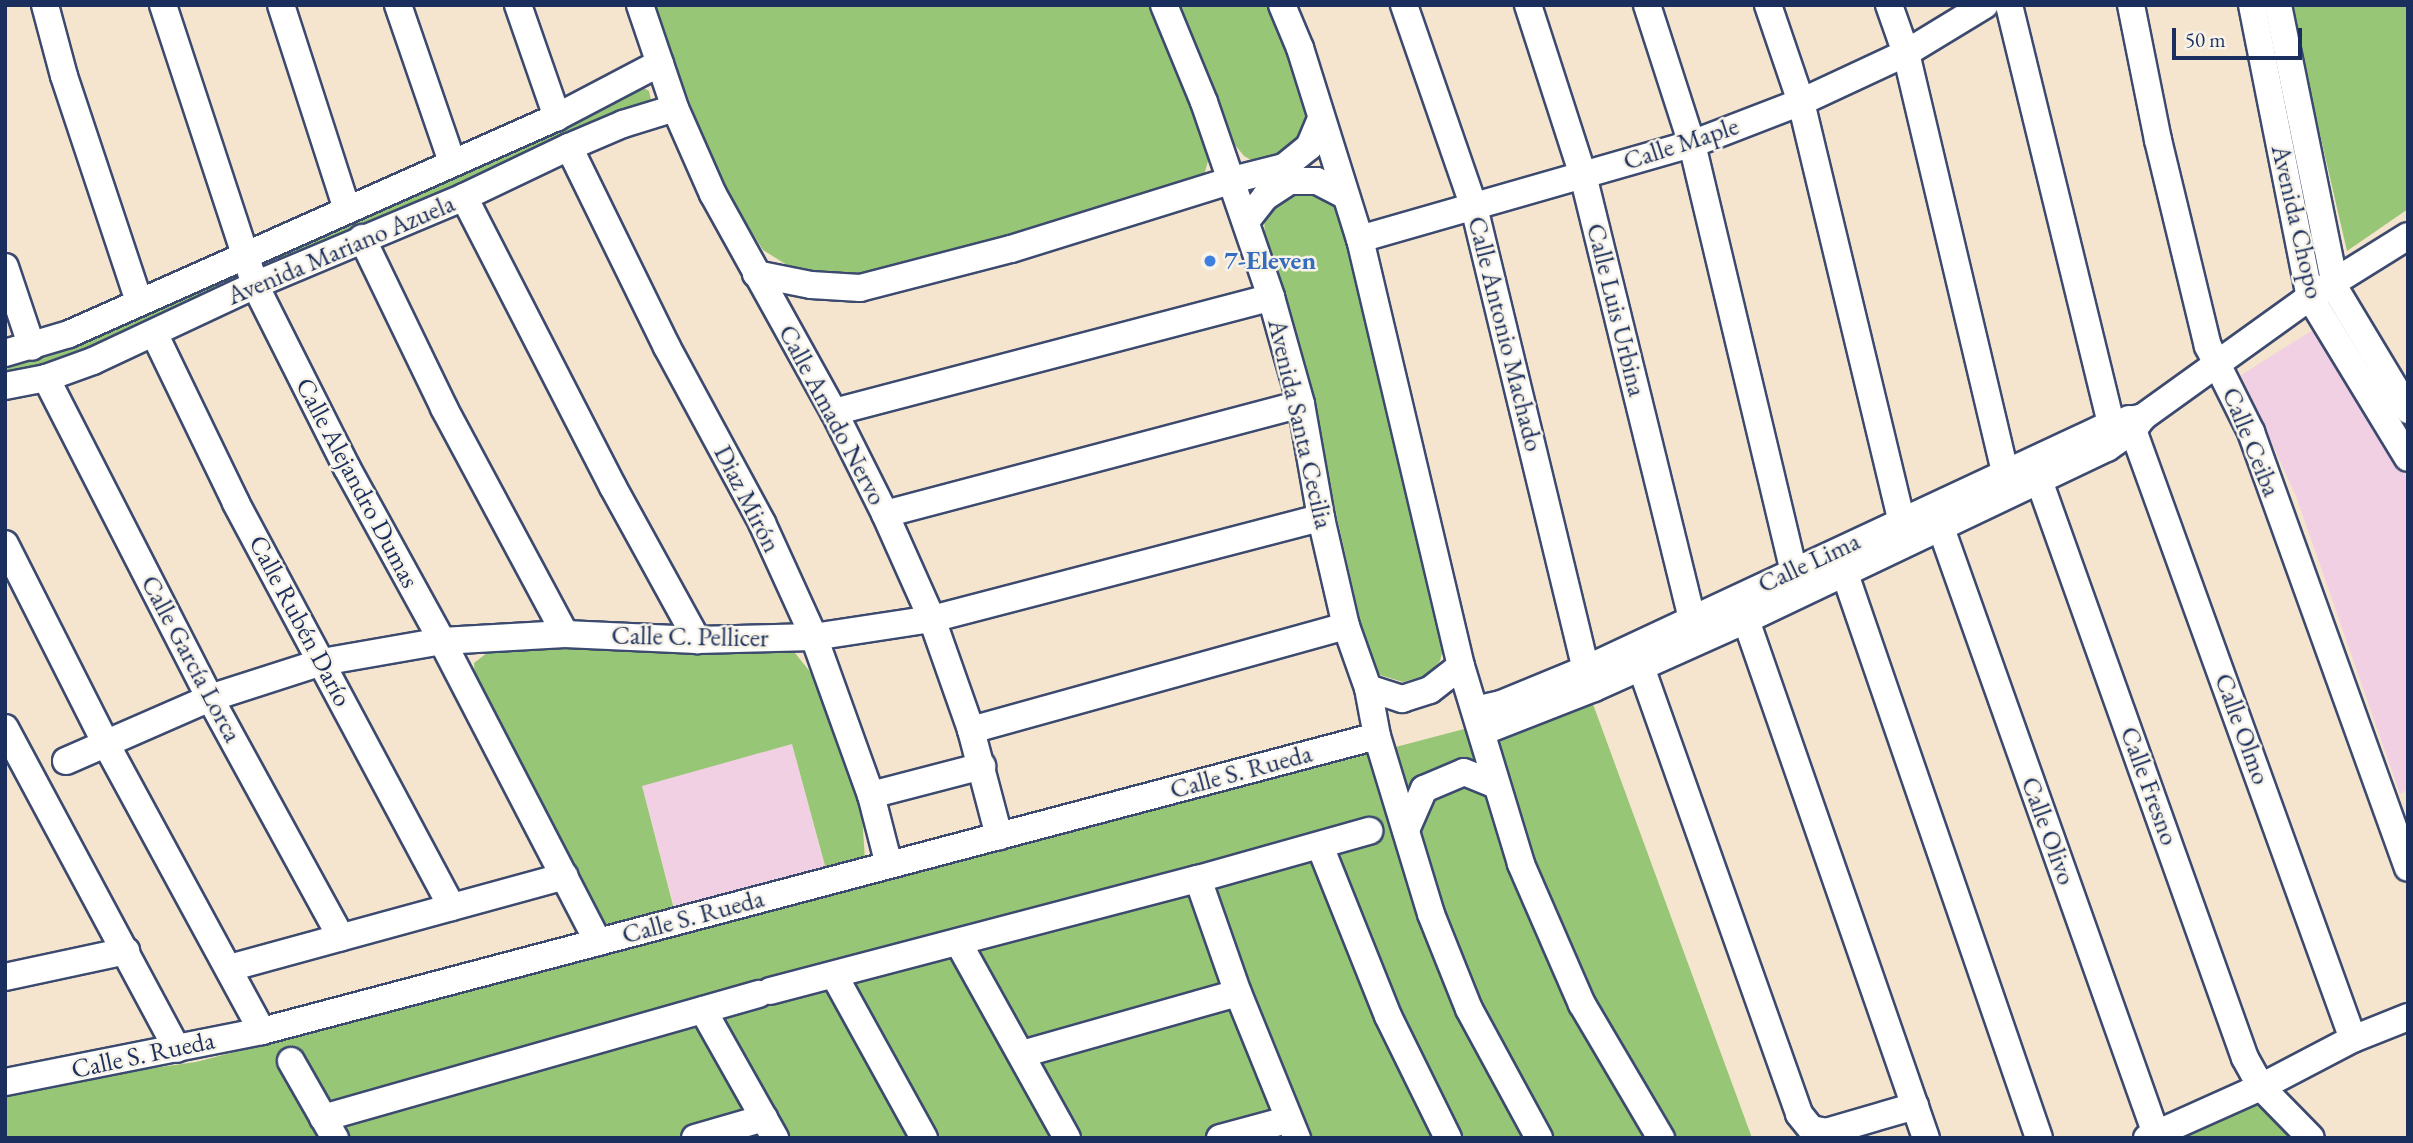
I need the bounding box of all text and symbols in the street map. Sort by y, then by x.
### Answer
scale bar [2175,14,2304,58]
text: 50 m [2185,26,2226,53]
street label: Calle Maple [1619,111,1743,177]
street label: Avenida Chopo [2264,142,2330,302]
street label: Avenida Mariano Azuela [223,188,459,312]
street label: Calle Antonio Machado [1461,213,1549,455]
street label: Calle Luis Urbina [1579,220,1653,400]
place label: 7-Eleven [1224,245,1316,277]
marker: 7-Eleven [1202,253,1218,269]
street label: Avenida Santa Cecilia [1261,316,1339,532]
street label: Calle Amado Nervo [771,320,893,510]
street label: Calle Alejandro Dumas [288,373,426,593]
street label: Calle Ceiba [2215,383,2287,501]
street label: Diaz Mirón [707,440,787,558]
street label: Calle Lima [1753,526,1865,600]
street label: Calle Rubén Darío [242,530,358,712]
street label: Calle García Lorca [134,570,248,748]
street label: Calle C. Pellicer [611,620,769,654]
street label: Calle Olmo [2208,669,2276,789]
street label: Calle Fresno [2113,723,2185,849]
street label: Calle S. Rueda [1167,738,1315,806]
street label: Calle Olivo [2014,773,2082,889]
street label: Calle S. Rueda [619,883,767,951]
street label: Calle S. Rueda [69,1025,217,1085]

